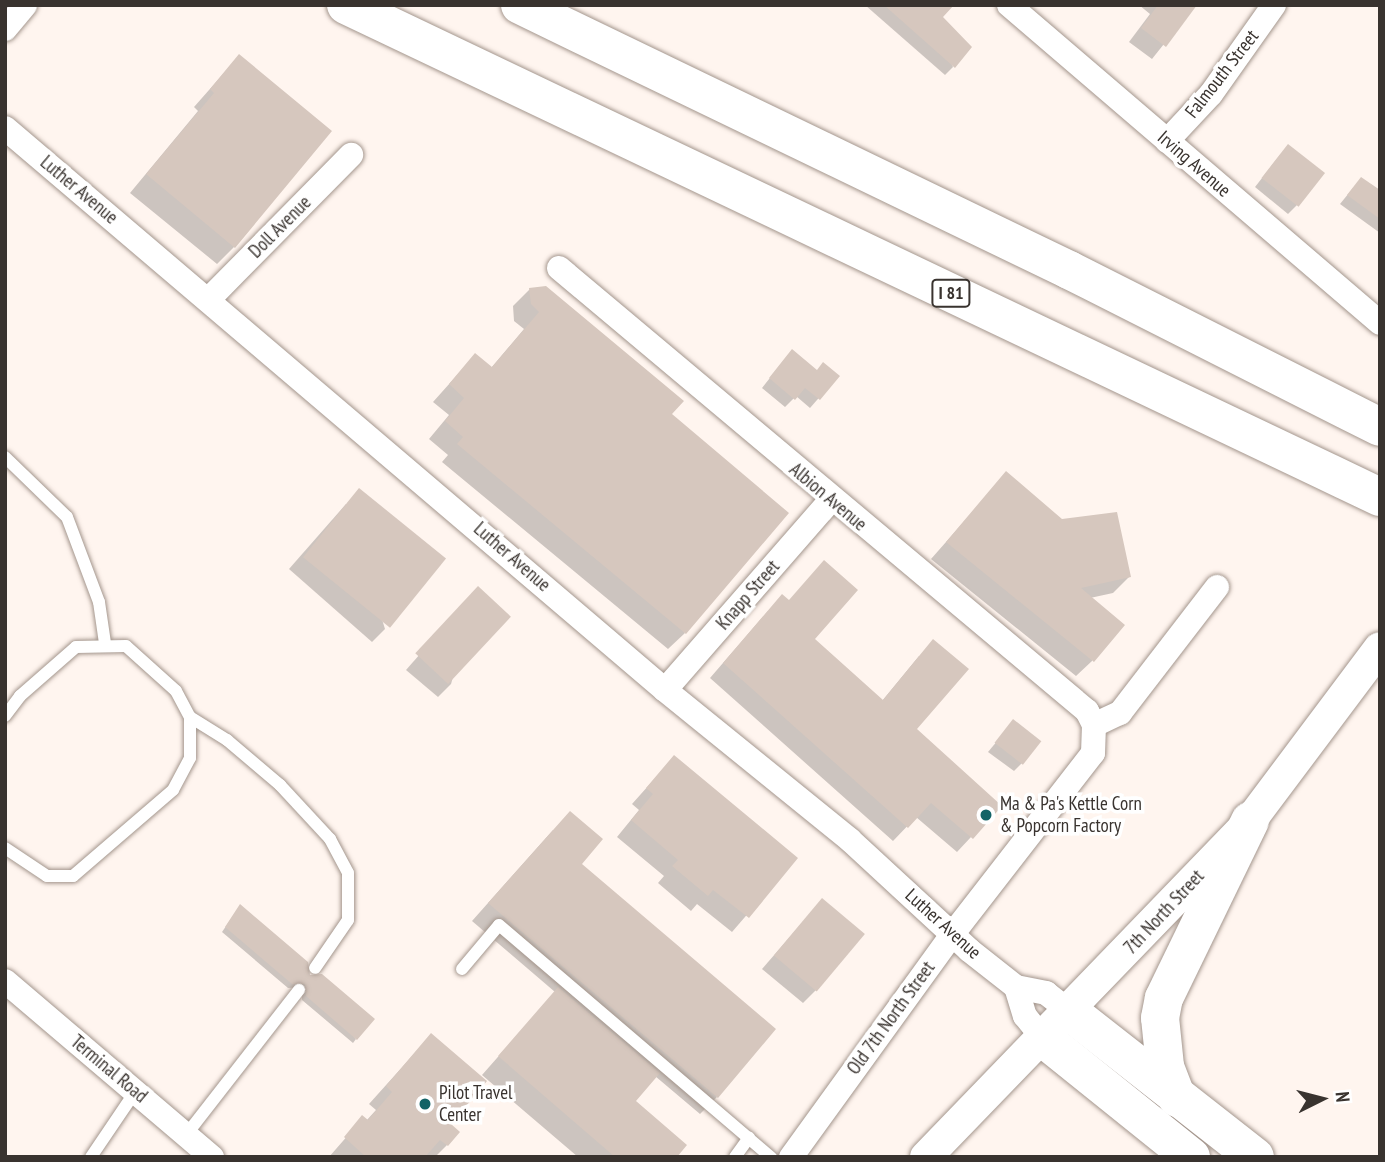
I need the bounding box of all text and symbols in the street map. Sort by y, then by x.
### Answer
street label: Falmouth Street [1180,25,1264,123]
street label: Irving Avenue [1153,126,1235,202]
street label: Luther Avenue [35,151,123,229]
street label: Doll Avenue [244,191,316,263]
road number: I 81 [930,278,972,307]
street label: Albion Avenue [785,458,871,536]
street label: Luther Avenue [469,517,555,597]
street label: Knapp Street [712,556,784,634]
place label: Ma & Pa's Kettle Corn & Popcorn Factory [1000,793,1142,837]
marker: Ma & Pa's Kettle Corn & Popcorn Factory [978,807,994,823]
street label: 7th North Street [1119,865,1209,959]
street label: Luther Avenue [900,884,986,964]
street label: Old 7th North Street [842,957,940,1079]
street label: Terminal Road [66,1030,152,1108]
north arrow [1287,1064,1357,1134]
place label: Pilot Travel Center [439,1082,513,1126]
text: N [1330,1090,1355,1103]
marker: Pilot Travel Center [417,1096,433,1112]

